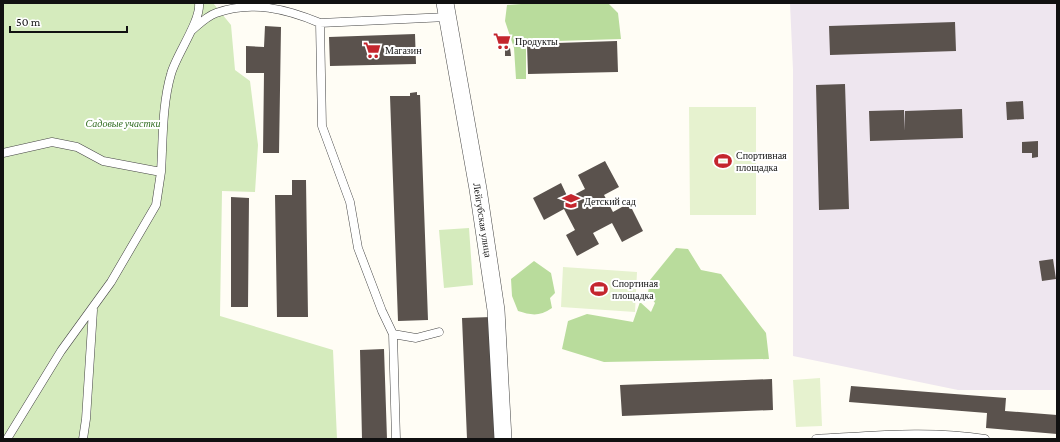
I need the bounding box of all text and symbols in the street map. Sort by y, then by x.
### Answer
scale bar [10,8,127,34]
text: 50 m [16,15,41,29]
supermarket icon: Продукты [492,31,512,51]
place label: Продукты [515,36,558,47]
supermarket icon: Магазин [362,40,382,60]
place label: Магазин [385,45,422,56]
park label: Садовые участки [86,118,160,129]
place label: Спортивная площадка [736,150,787,173]
sports icon: Спортивная площадка [713,151,733,171]
street label: Лейгубская улица [471,182,494,259]
school or university icon: Детский сад [561,191,581,211]
place label: Детский сад [584,196,636,207]
place label: Спортиная площадка [612,278,658,301]
sports icon: Спортиная площадка [589,279,609,299]

